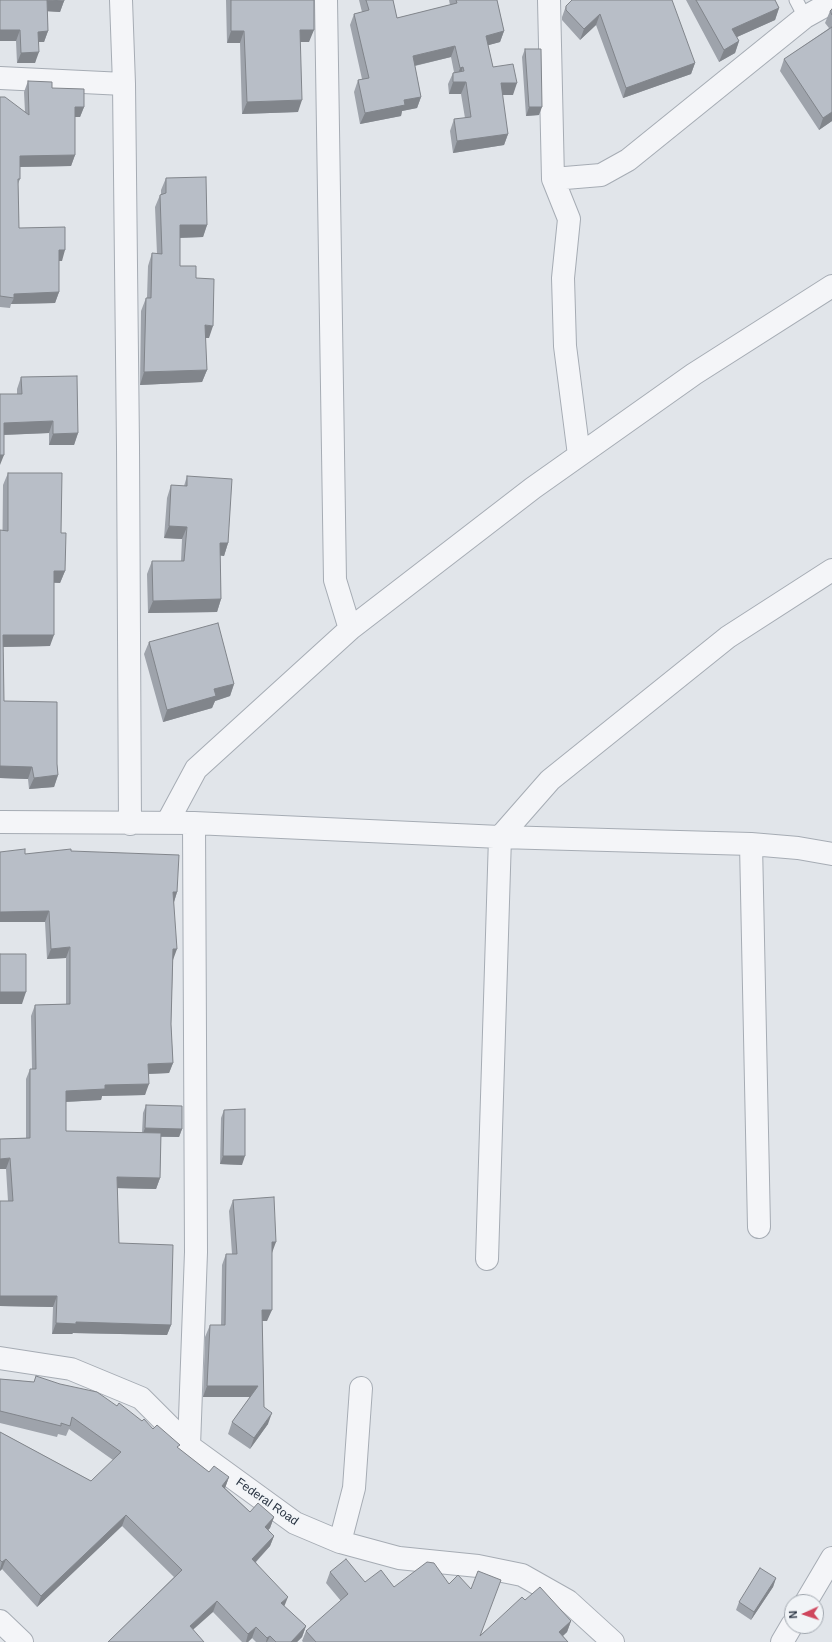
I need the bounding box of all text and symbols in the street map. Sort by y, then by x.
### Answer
street label: Federal Road [233,1475,301,1529]
north arrow [784,1594,824,1634]
text: N [787,1610,799,1619]

